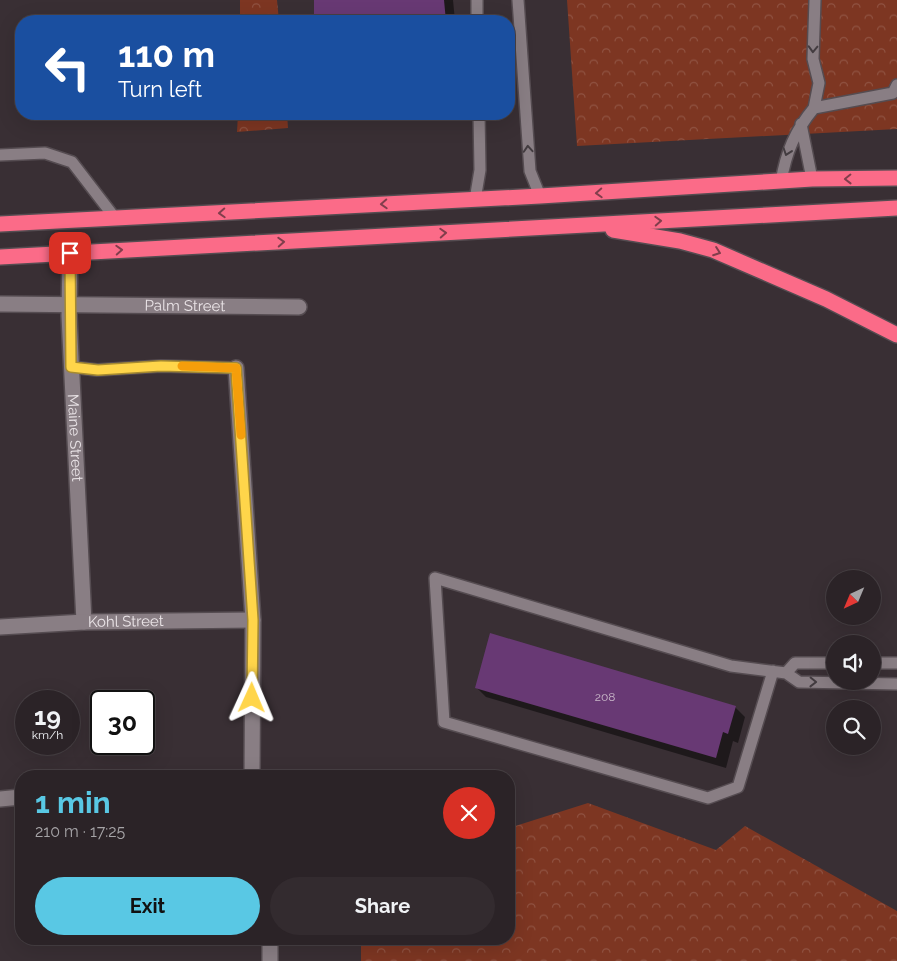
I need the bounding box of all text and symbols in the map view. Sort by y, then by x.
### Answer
text: 110 m [118,34,215,75]
icon: left [35,35,100,100]
one-way arrow [808,45,818,53]
text: Turn left [118,76,202,102]
one-way arrow [523,145,534,153]
one-way arrow [783,147,793,156]
one-way arrow [844,173,852,184]
one-way arrow [594,187,602,198]
one-way arrow [380,199,388,210]
one-way arrow [217,207,225,218]
one-way arrow [654,216,662,227]
one-way arrow [439,227,447,238]
pin [49,232,91,274]
one-way arrow [277,236,285,247]
icon: arrive [56,239,84,267]
one-way arrow [115,245,123,256]
one-way arrow [713,246,721,256]
street label: Palm Street [145,296,225,315]
street label: Maine Street [64,394,86,482]
north arrow [826,570,881,625]
map controls [826,570,881,755]
street label: Kohl Street [88,612,164,631]
button: sound [826,635,881,690]
position arrow [225,671,277,723]
one-way arrow [810,677,818,688]
speed limit sign: 30 [90,690,155,755]
house number: 208 [595,690,615,704]
button: search [826,700,881,755]
text: 19 [34,701,61,731]
text: km/h [32,728,63,742]
text: 1 min [35,785,111,820]
button: close [443,787,495,839]
text: 210 m · 17:25 [35,822,125,841]
button: Exit [35,877,260,935]
button: Share [270,877,495,935]

